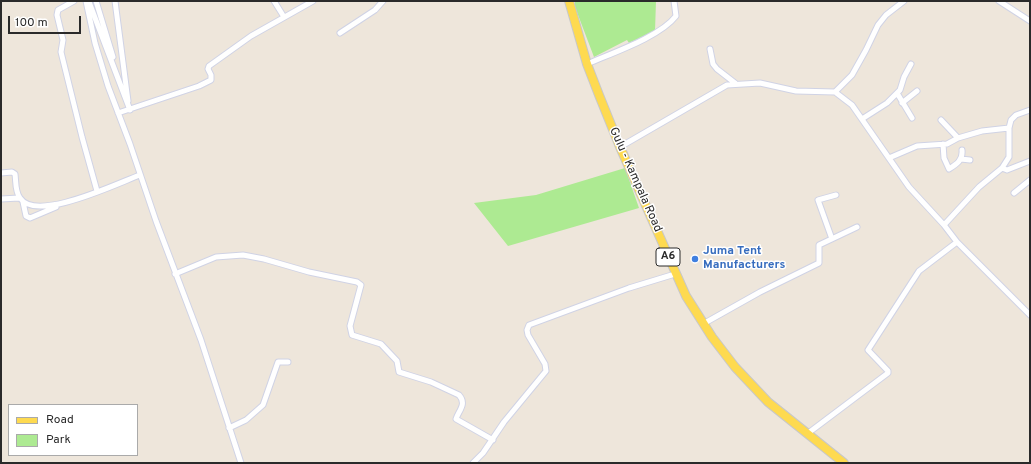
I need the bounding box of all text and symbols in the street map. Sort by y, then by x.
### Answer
scale bar [10,8,83,34]
text: 100 m [15,15,48,31]
street label: Gulu - Kampala Road [605,125,665,235]
place label: Juma Tent Manufacturers [703,245,785,273]
road number: A6 [656,248,680,266]
marker: Juma Tent Manufacturers [690,254,700,264]
legend [8,404,138,456]
text: Road [46,412,74,428]
text: Park [46,432,71,448]

